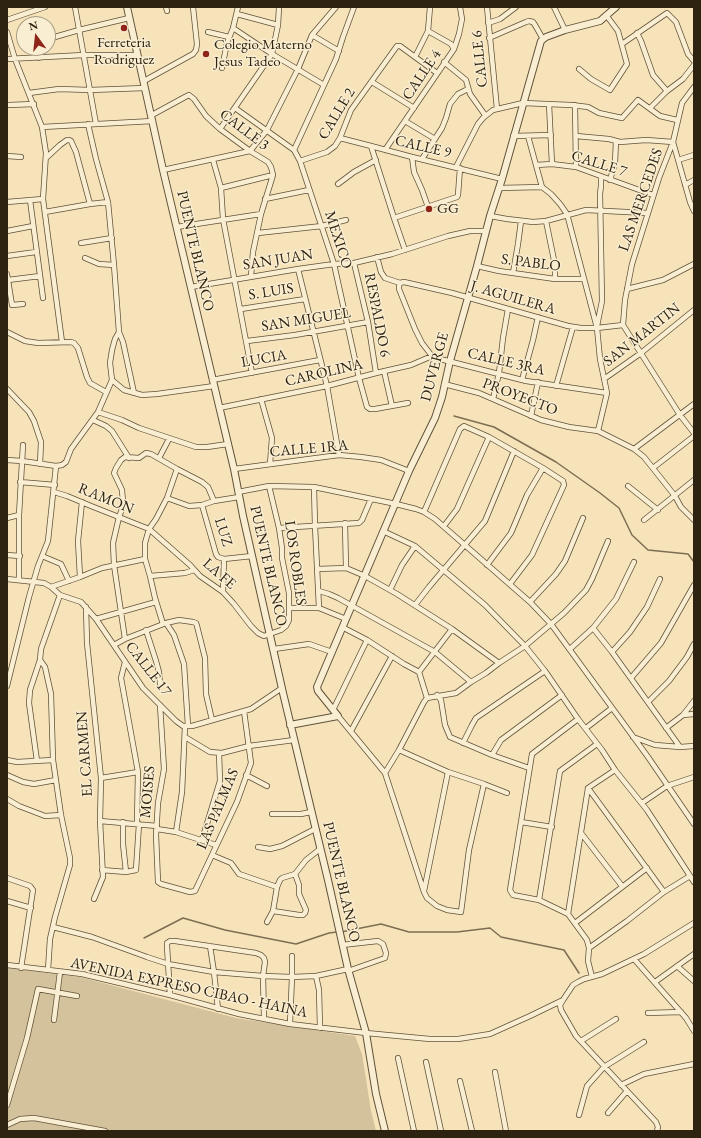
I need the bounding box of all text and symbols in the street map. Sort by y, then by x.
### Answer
north arrow [16,16,56,56]
text: N [27,17,39,33]
marker: Ferreteria Rodriguez [119,23,129,33]
street label: CALLE 6 [468,30,492,88]
place label: Ferreteria Rodriguez [94,34,154,69]
place label: Colegio Materno Jesus Tadeo [214,36,312,71]
street label: CALLE 4 [399,46,445,104]
marker: Colegio Materno Jesus Tadeo [201,49,211,59]
street label: CALLE 2 [315,85,359,143]
street label: CALLE 3 [216,106,272,154]
street label: CALLE 9 [393,132,453,162]
street label: LAS MERCEDES [615,146,667,254]
street label: CALLE 7 [569,147,629,181]
street label: PUENTE BLANCO [172,189,218,313]
place label: GG [437,200,459,218]
marker: GG [424,204,434,214]
street label: MEXICO [320,209,356,271]
street label: SAN JUAN [242,246,314,274]
street label: S. PABLO [500,250,562,276]
street label: RESPALDO 6 [360,271,394,359]
street label: J. AGUILERA [468,277,558,319]
street label: S. LUIS [247,280,295,304]
street label: SAN MARTIN [600,299,684,371]
street label: SAN MIGUEL [260,304,352,336]
street label: DUVERGE [417,330,453,404]
street label: CALLE 3RA [466,344,546,380]
street label: LUCIA [240,346,288,372]
street label: CAROLINA [283,355,365,391]
street label: PROYECTO [480,374,560,420]
street label: CALLE 1RA [269,437,349,461]
street label: RAMON [76,480,136,518]
street label: PUENTE BLANCO [245,504,291,628]
street label: LUZ [210,515,236,549]
street label: LOS ROBLES [280,520,310,606]
street label: LA FE [199,555,239,593]
street label: CALLE 17 [121,638,175,700]
street label: EL CARMEN [73,711,97,797]
street label: MOISES [137,765,159,819]
street label: LAS PALMAS [193,766,243,852]
street label: PUENTE BLANCO [318,820,364,944]
street label: AVENIDA EXPRESO CIBAO - HAINA [69,954,309,1022]

